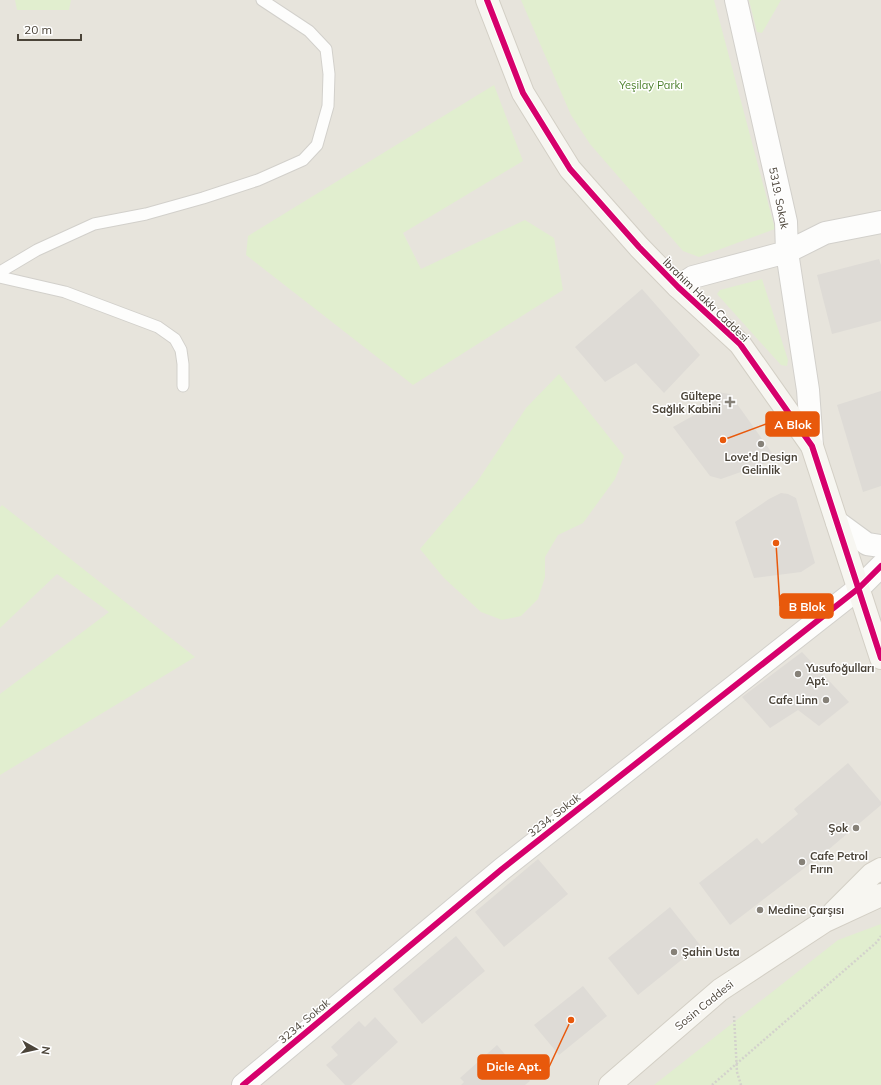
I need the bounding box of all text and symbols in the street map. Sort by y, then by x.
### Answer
scale bar [18,16,81,42]
text: 20 m [24,22,52,37]
park label: Yeşilay Parkı [618,78,683,92]
street label: 5319. Sokak [766,166,792,230]
street label: İbrahim Hakkı Caddesi [660,255,752,345]
place label: Gültepe Sağlık Kabini [652,389,721,416]
marker: Gültepe Sağlık Kabini [724,396,736,408]
callout: A Blok [766,412,819,436]
text: A Blok [774,417,812,432]
marker: Love'd Design Gelinlik [756,439,766,449]
place label: Love'd Design Gelinlik [724,450,798,477]
callout: B Blok [780,594,833,618]
text: B Blok [789,599,826,614]
place label: Yusufoğulları Apt. [805,661,874,688]
marker: Yusufoğulları Apt. [793,669,803,679]
place label: Cafe Linn [769,693,818,707]
marker: Cafe Linn [821,695,831,705]
street label: 3234. Sokak [525,790,583,840]
place label: Şok [828,821,849,835]
marker: Şok [851,823,861,833]
place label: Cafe Petrol Fırın [810,849,868,876]
marker: Cafe Petrol Fırın [797,857,807,867]
place label: Medine Çarşısı [768,903,844,917]
marker: Medine Çarşısı [755,905,765,915]
place label: Şahin Usta [682,945,740,959]
marker: Şahin Usta [669,947,679,957]
street label: Sosin Caddesi [672,977,736,1033]
street label: 3234. Sokak [275,995,333,1047]
north arrow [16,1029,56,1069]
text: N [38,1045,53,1055]
callout: Dicle Apt. [478,1055,549,1079]
text: Dicle Apt. [486,1059,542,1074]

